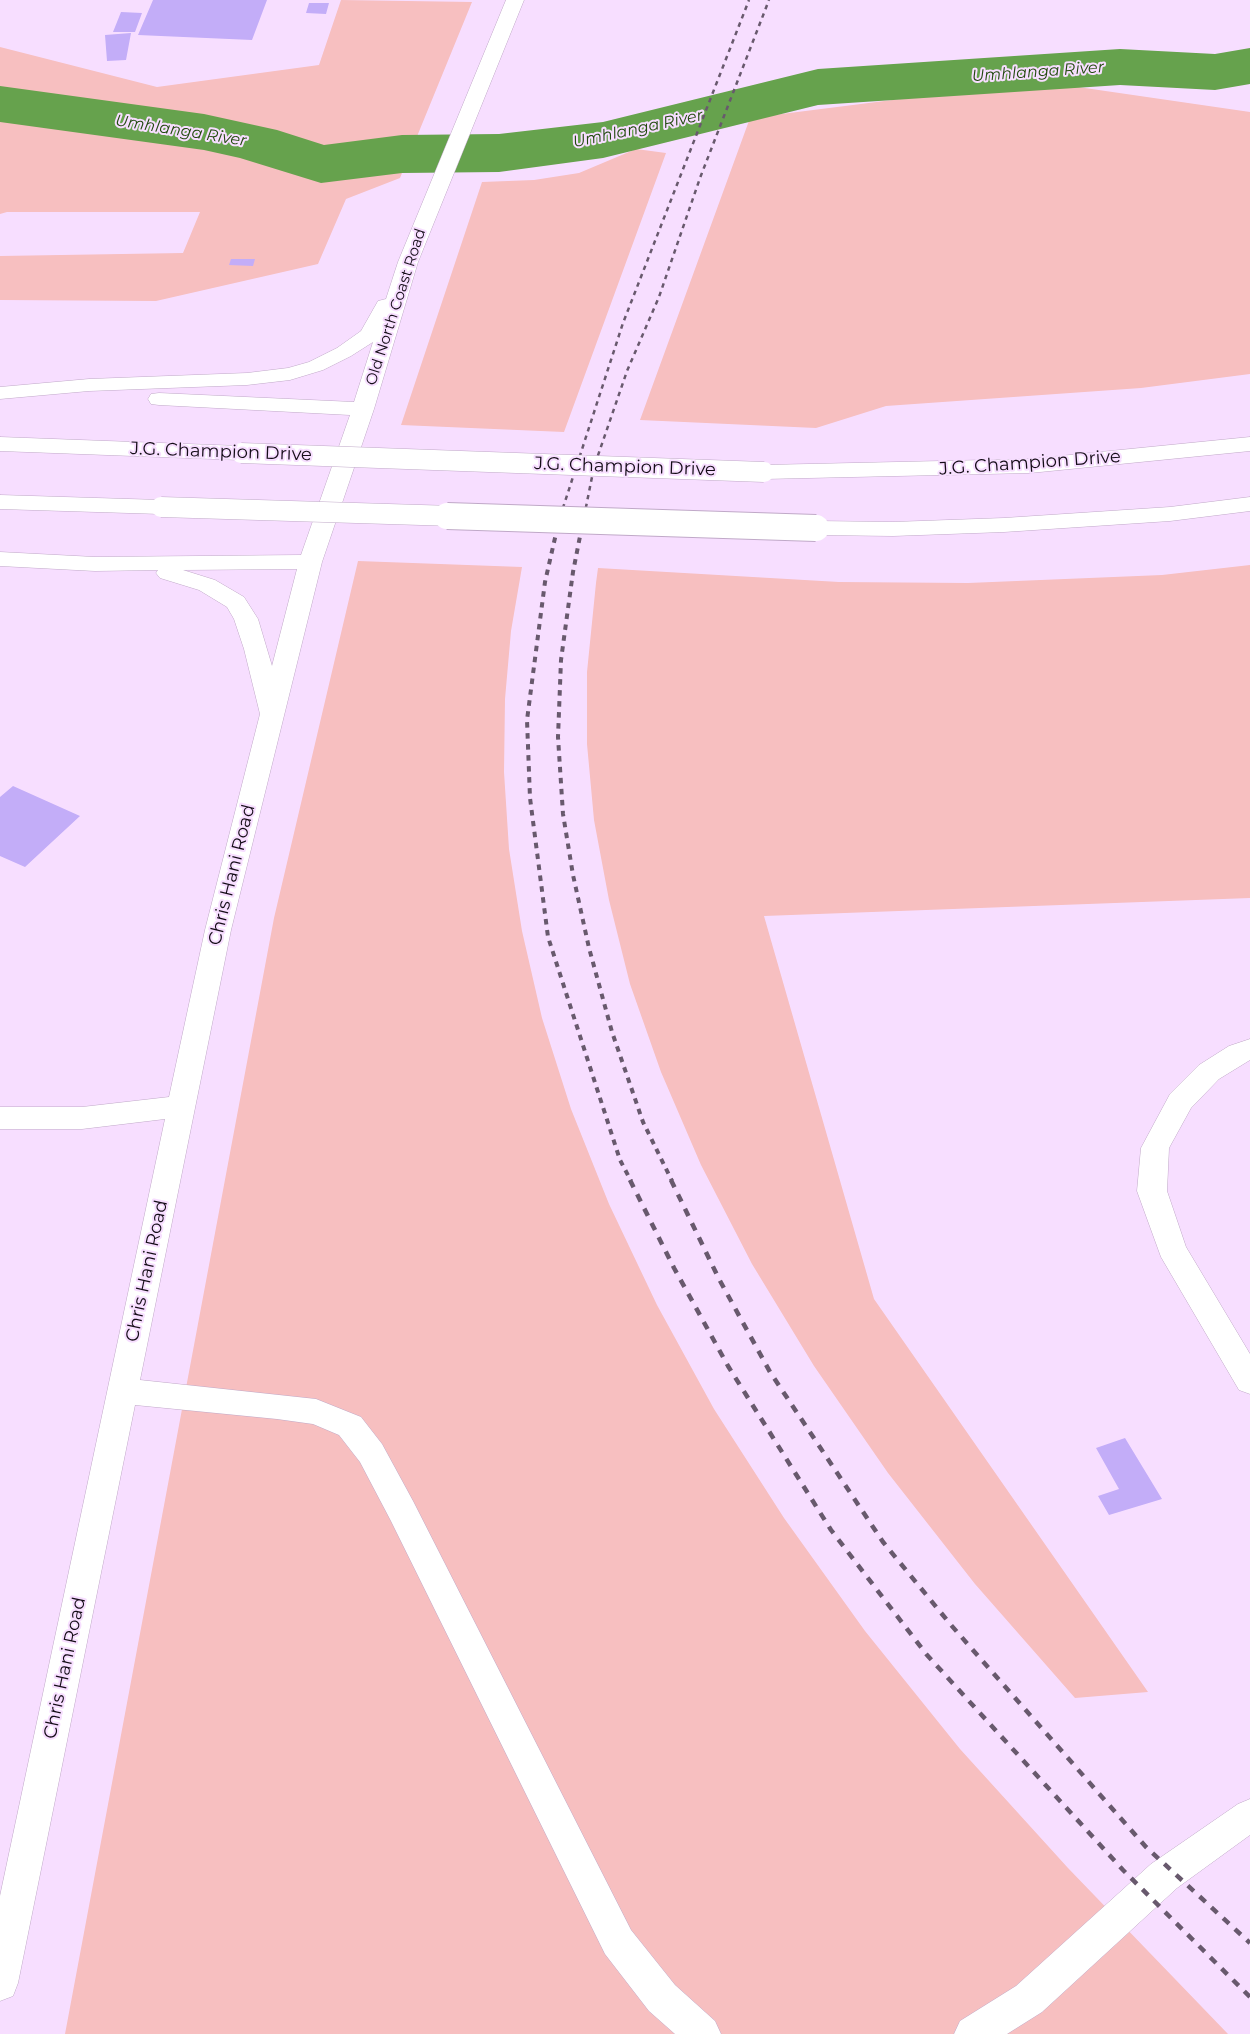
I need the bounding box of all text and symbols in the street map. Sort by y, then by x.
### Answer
water label: Umhlanga River [971,58,1105,86]
water label: Umhlanga River [571,106,705,152]
water label: Umhlanga River [114,111,248,151]
street label: Old North Coast Road [362,226,430,388]
street label: J.G. Champion Drive [130,438,312,466]
street label: J.G. Champion Drive [938,446,1122,480]
street label: J.G. Champion Drive [534,453,716,481]
street label: Chris Hani Road [204,802,260,948]
street label: Chris Hani Road [121,1198,173,1344]
street label: Chris Hani Road [39,1595,91,1741]

